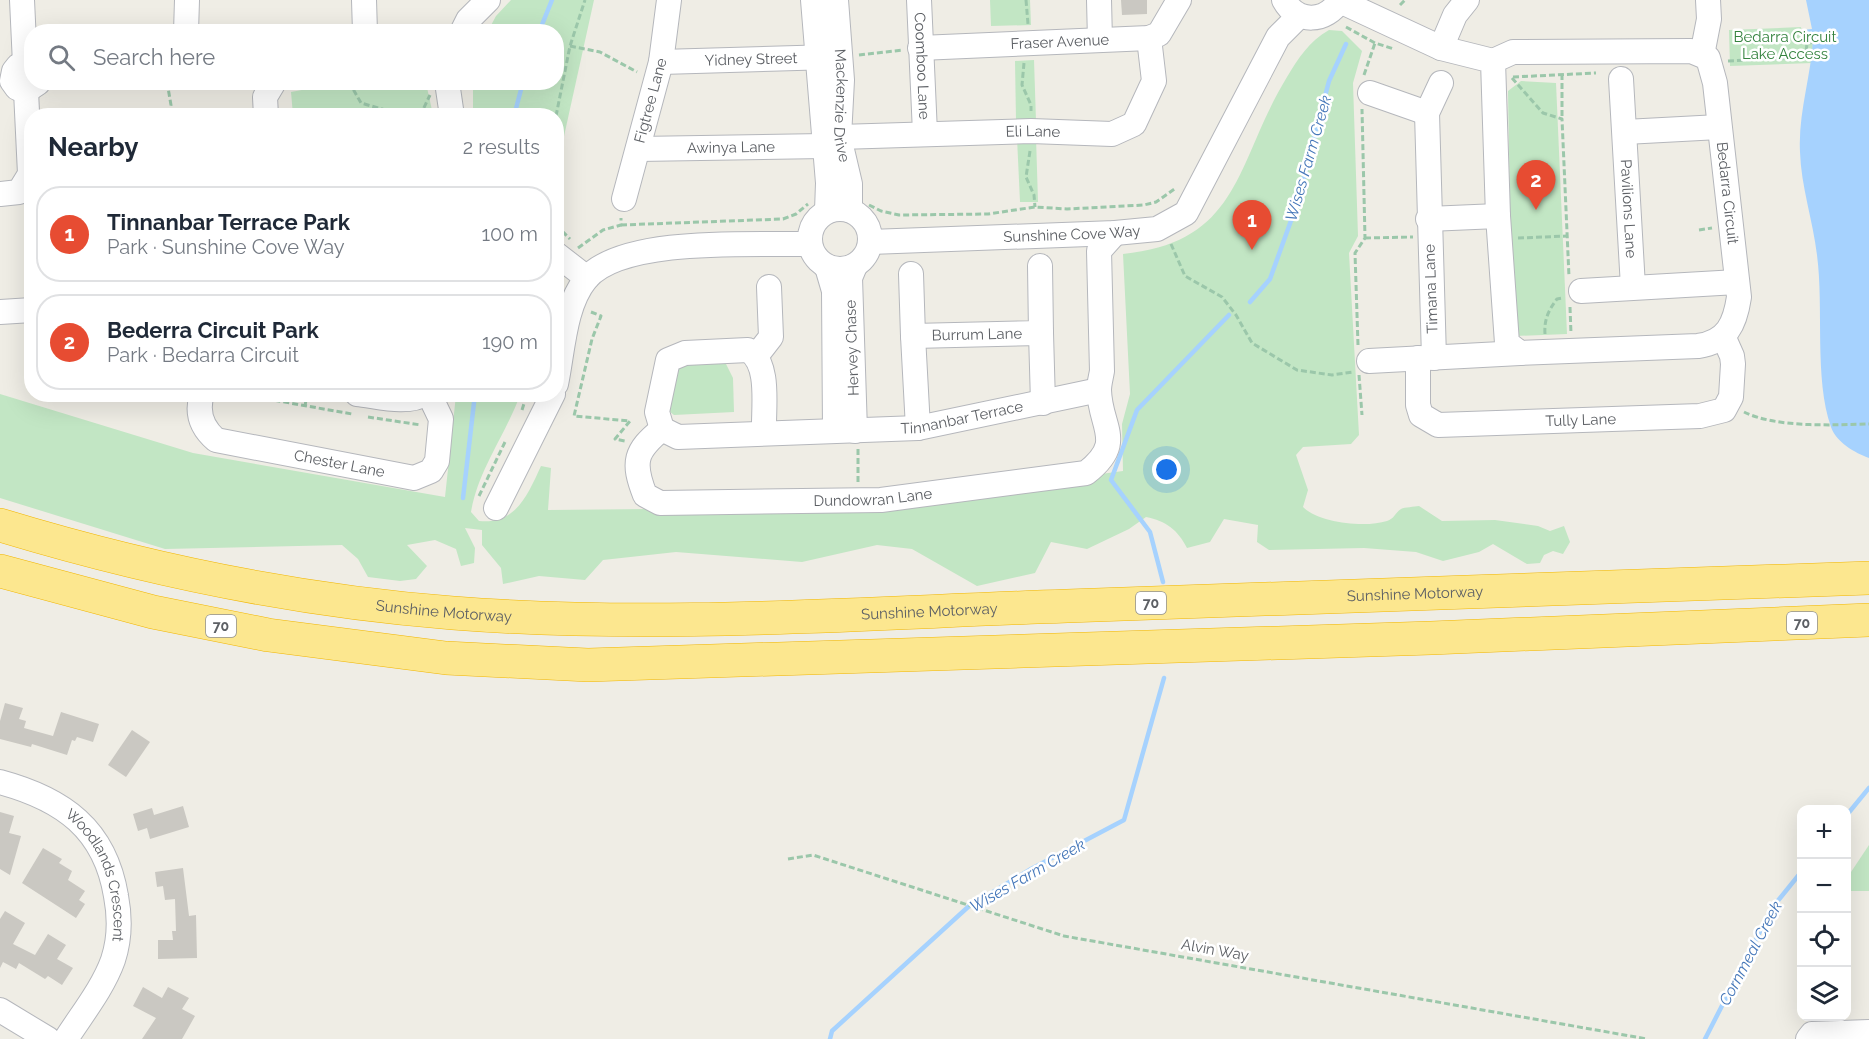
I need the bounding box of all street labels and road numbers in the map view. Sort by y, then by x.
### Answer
street label: Coomboo Lane [911,12,933,120]
street label: Fraser Avenue [1010,31,1110,53]
street label: Mackenzie Drive [830,48,854,164]
street label: Yidney Street [704,49,798,70]
street label: Figtree Lane [631,56,671,145]
street label: Eli Lane [1005,122,1061,141]
street label: Awinya Lane [687,138,775,157]
street label: Bedarra Circuit [1713,141,1742,245]
street label: Pavilions Lane [1617,159,1640,259]
street label: Sunshine Cove Way [1003,222,1141,246]
street label: Timana Lane [1420,244,1442,334]
street label: Hervey Chase [841,299,863,396]
street label: Burrum Lane [932,324,1023,345]
street label: Tinnanbar Terrace [900,397,1025,438]
street label: Tully Lane [1545,410,1617,430]
street label: Chester Lane [292,446,387,481]
street label: Dundowran Lane [813,484,933,510]
street label: Sunshine Motorway [1346,582,1484,605]
road number: 70 [1136,592,1166,614]
street label: Sunshine Motorway [375,596,512,626]
street label: Sunshine Motorway [861,600,998,624]
road number: 70 [1787,612,1817,634]
road number: 70 [206,615,236,637]
street label: Woodlands Crescent [62,805,128,943]
street label: Alvin Way [1180,935,1250,965]

